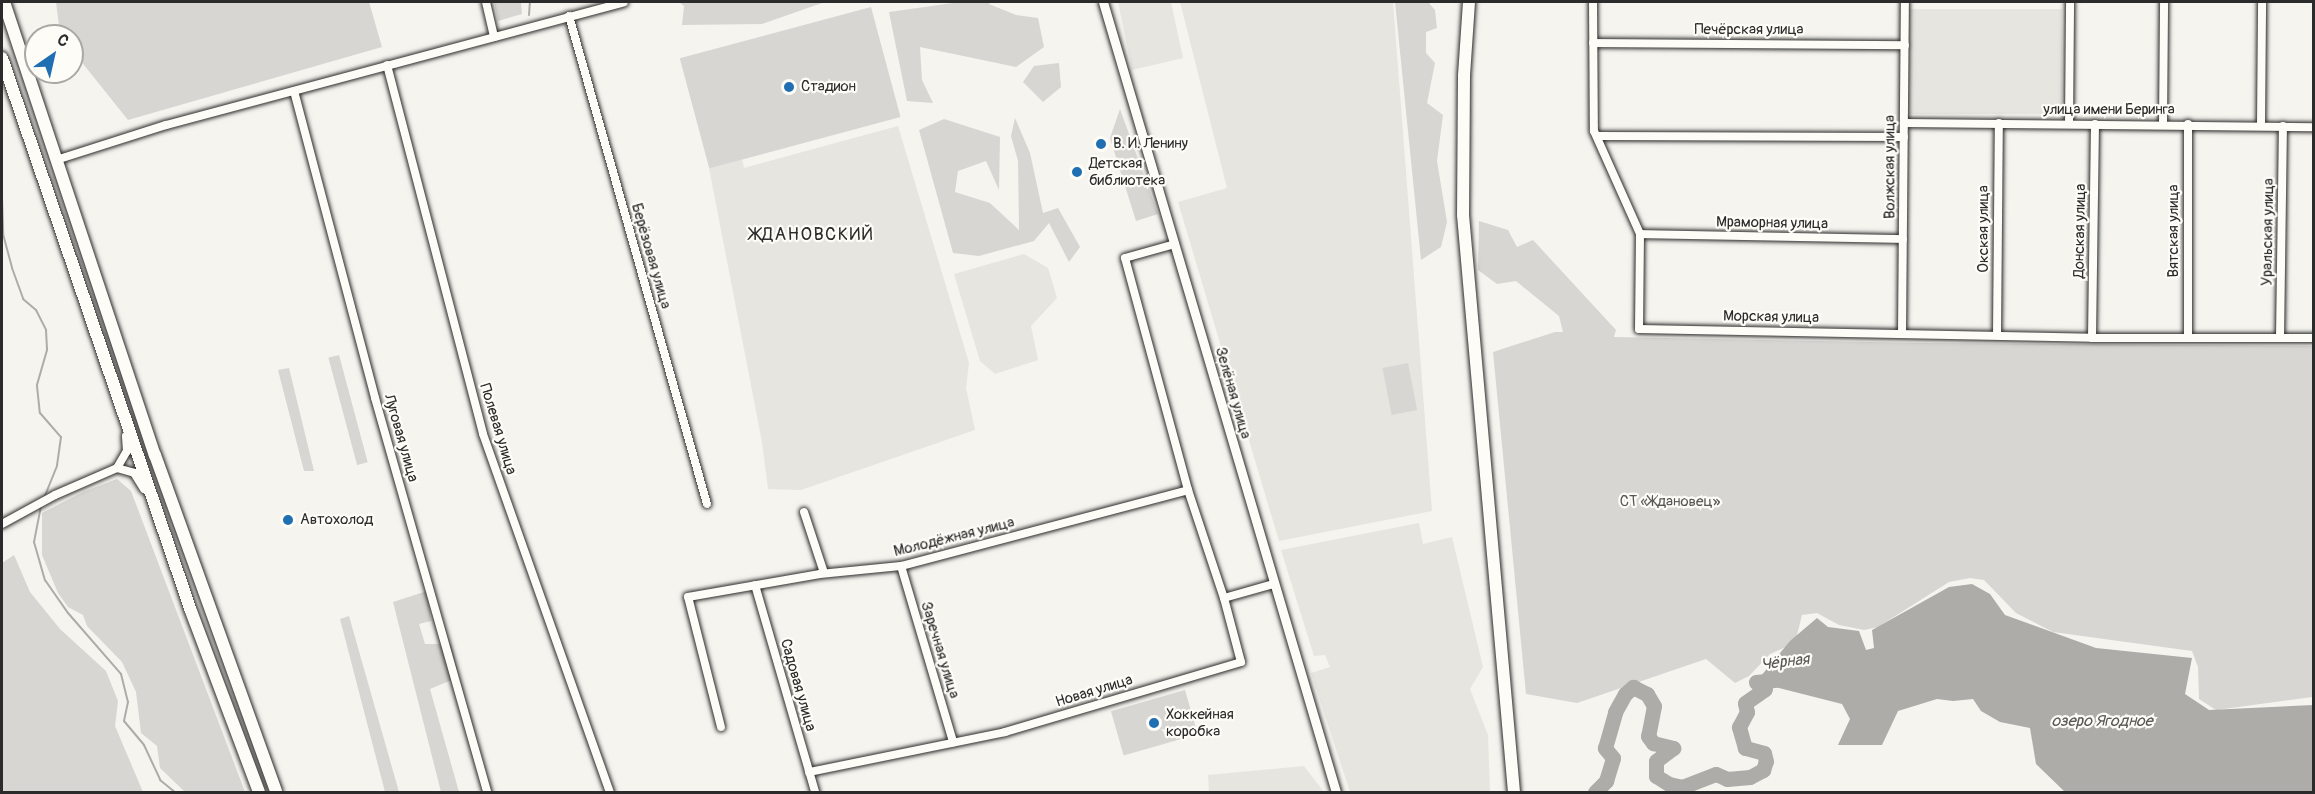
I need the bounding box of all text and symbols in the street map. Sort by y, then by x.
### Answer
street label: Печёрская улица [1694,21,1804,39]
north arrow [24,24,84,84]
text: С [53,30,73,52]
place label: Стадион [801,78,856,96]
marker: Стадион [782,80,796,94]
street label: улица имени Беринга [2043,101,2175,119]
street label: Волжская улица [1881,115,1899,219]
place label: В. И. Ленину [1113,135,1188,153]
marker: В. И. Ленину [1094,137,1108,151]
place label: Детская библиотека [1089,154,1165,189]
marker: Детская библиотека [1070,165,1084,179]
street label: Уральская улица [2258,178,2278,286]
street label: Донская улица [2070,184,2090,278]
street label: Вятская улица [2165,184,2183,278]
street label: Окская улица [1975,185,1993,273]
street label: Берёзовая улица [627,201,675,311]
street label: Мраморная улица [1716,213,1828,233]
district label: ЖДАНОВСКИЙ [750,224,874,246]
street label: Морская улица [1723,307,1819,327]
street label: Зелёная улица [1211,345,1255,441]
street label: Полевая улица [476,381,520,477]
street label: Луговая улица [380,392,422,484]
park label: СТ «Ждановец» [1620,493,1720,511]
place label: Автохолод [300,511,373,529]
marker: Автохолод [281,513,295,527]
street label: Молодёжная улица [892,513,1016,561]
street label: Заречная улица [917,599,963,701]
street label: Садовая улица [776,637,820,733]
water label: Чёрная [1760,650,1810,674]
street label: Новая улица [1053,671,1135,711]
place label: Хоккейная коробка [1166,705,1234,740]
water label: озеро Ягодное [2051,711,2153,731]
marker: Хоккейная коробка [1147,716,1161,730]

